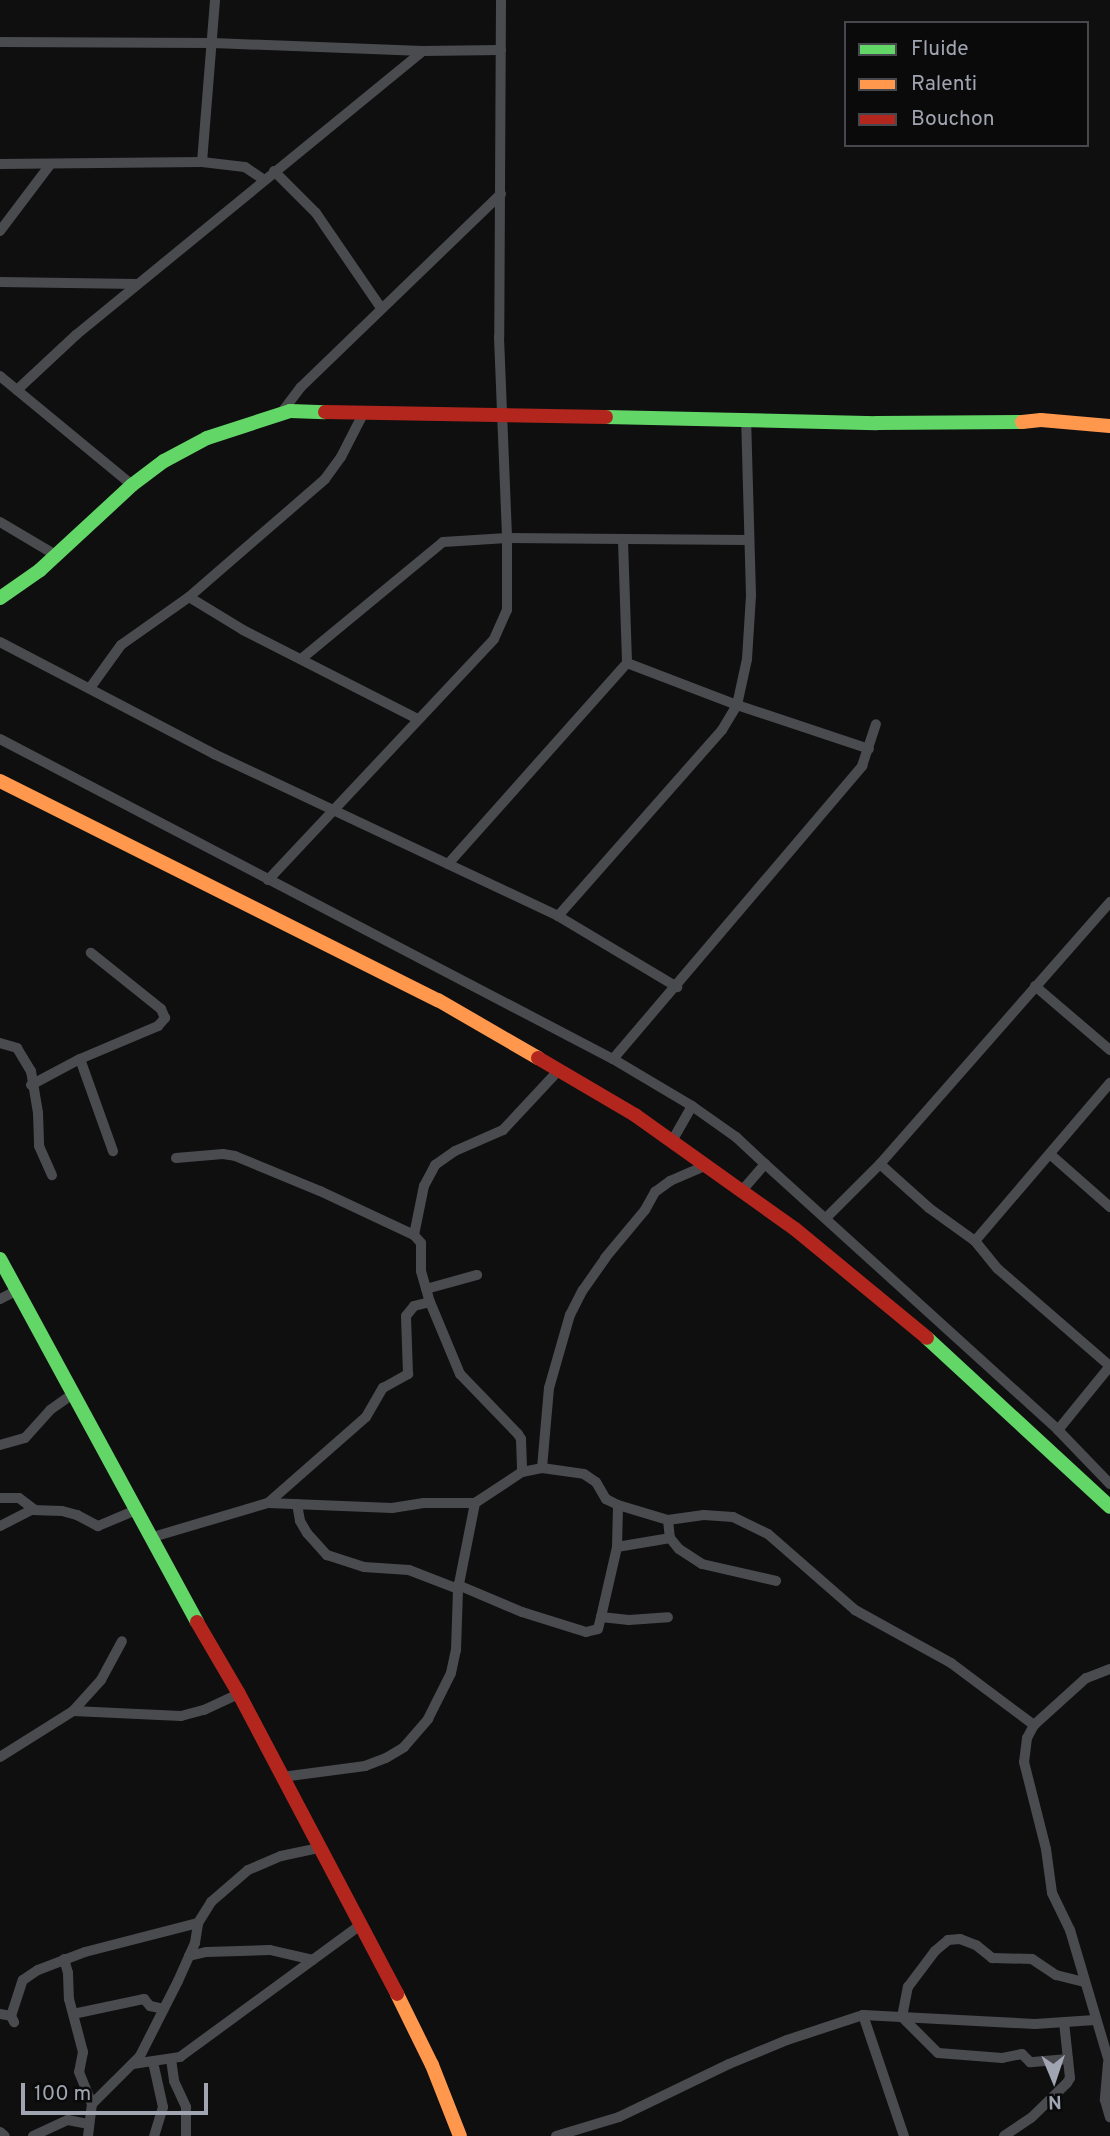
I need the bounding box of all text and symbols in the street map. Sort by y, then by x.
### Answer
legend [844,21,1089,147]
text: Fluide [911,36,969,63]
text: Ralenti [911,71,977,98]
text: Bouchon [911,106,994,133]
north arrow [1019,2045,1089,2115]
scale bar [24,2070,212,2114]
text: 100 m [34,2081,91,2108]
text: N [1047,2089,1062,2113]

